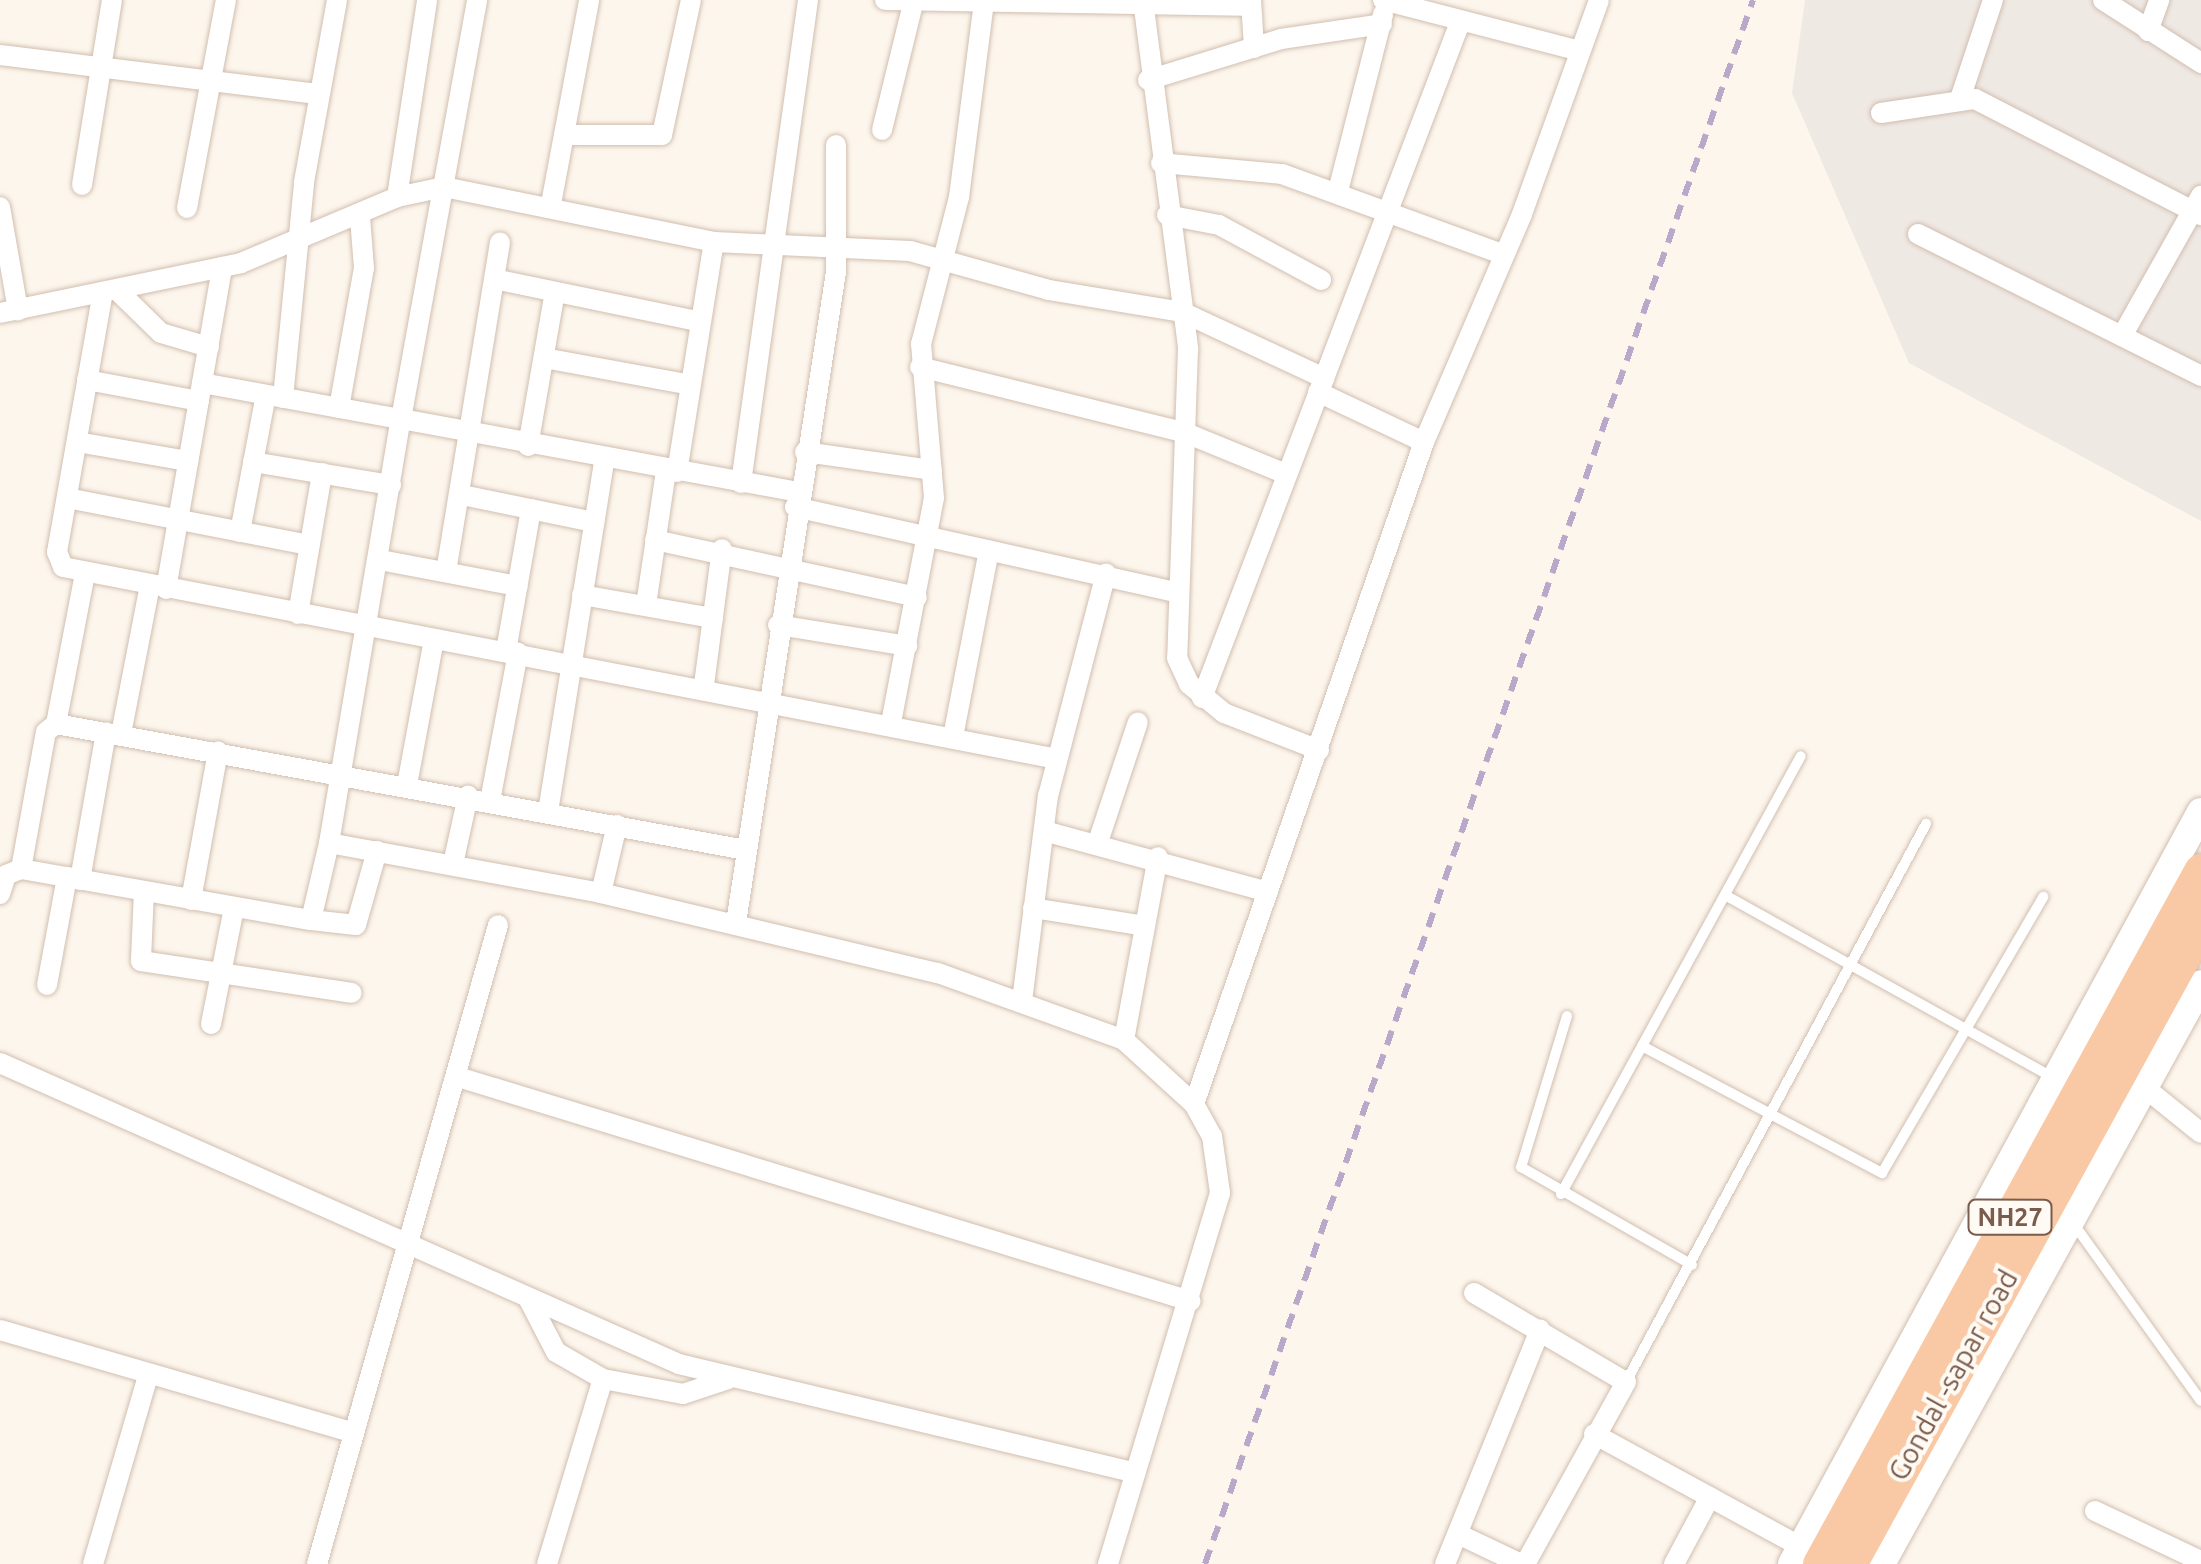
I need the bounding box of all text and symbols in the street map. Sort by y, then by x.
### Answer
road number: NH27 [1968,1197,2052,1237]
street label: Gondal -sapar road [1881,1264,2025,1486]

